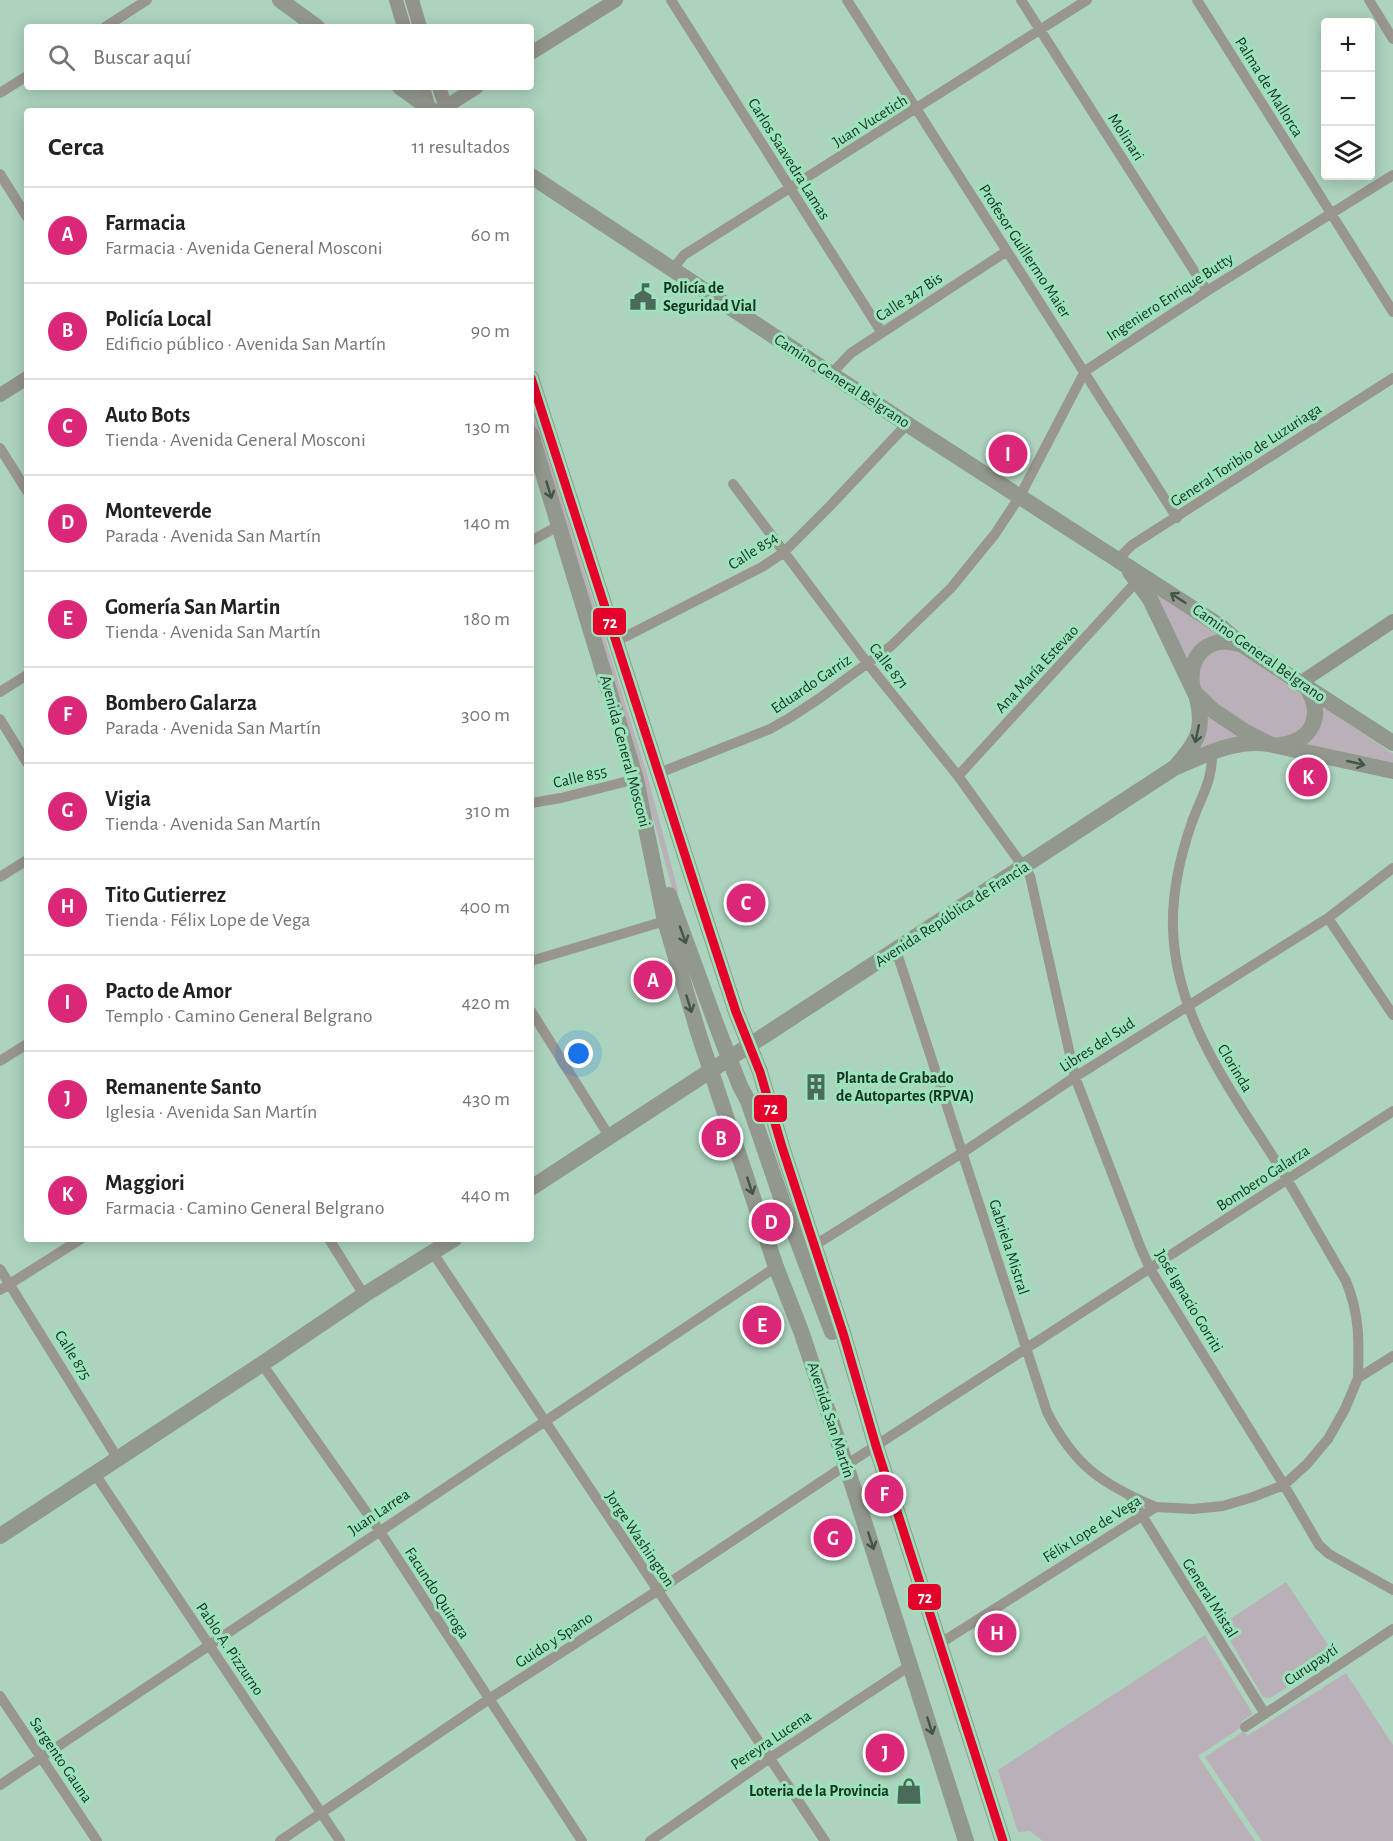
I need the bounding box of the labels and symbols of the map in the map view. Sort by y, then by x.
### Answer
street label: Palma de Mallorca [1232,34,1306,140]
street label: Juan Vucetich [830,92,910,150]
street label: Carlos Saavedra Lamas [745,95,833,223]
street label: Molinari [1105,111,1147,163]
street label: Profesor Guillermo Maier [976,181,1074,321]
street label: Ingeniero Enrique Butty [1104,250,1237,345]
street label: Calle 347 Bis [873,270,945,324]
place label: Policía de Seguridad Vial [663,280,757,314]
public building icon: Policía de Seguridad Vial [628,282,658,312]
street label: Camino General Belgrano [771,331,913,431]
street label: General Toribio de Luzuriaga [1168,400,1324,510]
pin: I [988,432,1028,476]
one-way arrow [544,480,555,499]
street label: Calle 854 [725,529,781,573]
one-way arrow [1170,592,1187,604]
street label: Camino General Belgrano [1190,601,1328,705]
line badge: 72 [592,607,627,636]
text: 72 [603,615,618,631]
street label: Ana María Estevao [992,622,1082,716]
street label: Calle 871 [866,640,912,692]
street label: Eduardo Garriz [768,651,854,716]
street label: Avenida General Mosconi [597,673,653,829]
one-way arrow [1190,724,1202,743]
pin: K [1288,754,1328,800]
one-way arrow [1346,757,1365,769]
street label: Calle 855 [552,763,608,791]
street label: Avenida República de Francia [872,858,1032,970]
pin: C [726,880,766,926]
one-way arrow [679,925,690,944]
pin: A [634,958,672,1002]
one-way arrow [684,994,695,1013]
street label: Libres del Sud [1057,1015,1137,1075]
your location [564,1039,593,1068]
street label: Clorinda [1215,1041,1255,1095]
place label: Planta de Grabado de Autopartes (RPVA) [836,1070,974,1104]
building icon: Planta de Grabado de Autopartes (RPVA) [801,1072,831,1102]
line badge: 72 [753,1094,788,1123]
text: 72 [764,1101,779,1117]
pin: B [702,1116,740,1160]
street label: Bombero Galarza [1214,1142,1312,1214]
one-way arrow [745,1176,756,1195]
street label: Gabriela Mistral [986,1197,1032,1297]
pin: D [752,1200,790,1244]
street label: José Ignacio Gorriti [1152,1247,1226,1355]
pin: E [742,1302,782,1348]
street label: Calle 875 [52,1328,94,1382]
street label: Avenida San Martín [805,1360,857,1480]
pin: F [864,1472,904,1516]
street label: Juan Larrea [345,1486,413,1538]
street label: Jorge Washington [602,1488,678,1590]
street label: Félix Lope de Vega [1040,1492,1144,1566]
pin: G [814,1516,852,1560]
one-way arrow [866,1531,877,1550]
street label: Facundo Quiroga [401,1544,472,1642]
street label: General Mistal [1179,1556,1241,1640]
line badge: 72 [907,1583,942,1611]
text: 72 [918,1590,933,1606]
street label: Pablo A. Pizzurno [193,1600,267,1698]
street label: Guido y Spano [512,1609,596,1672]
pin: H [978,1610,1016,1656]
street label: Curupaytí [1281,1641,1341,1689]
street label: Pereyra Lucena [728,1707,815,1774]
street label: Sargento Gauna [27,1715,95,1805]
one-way arrow [925,1716,936,1735]
pin: J [866,1730,904,1776]
shop icon: Loteria de la Provincia [894,1776,924,1806]
place label: Loteria de la Provincia [749,1783,889,1799]

